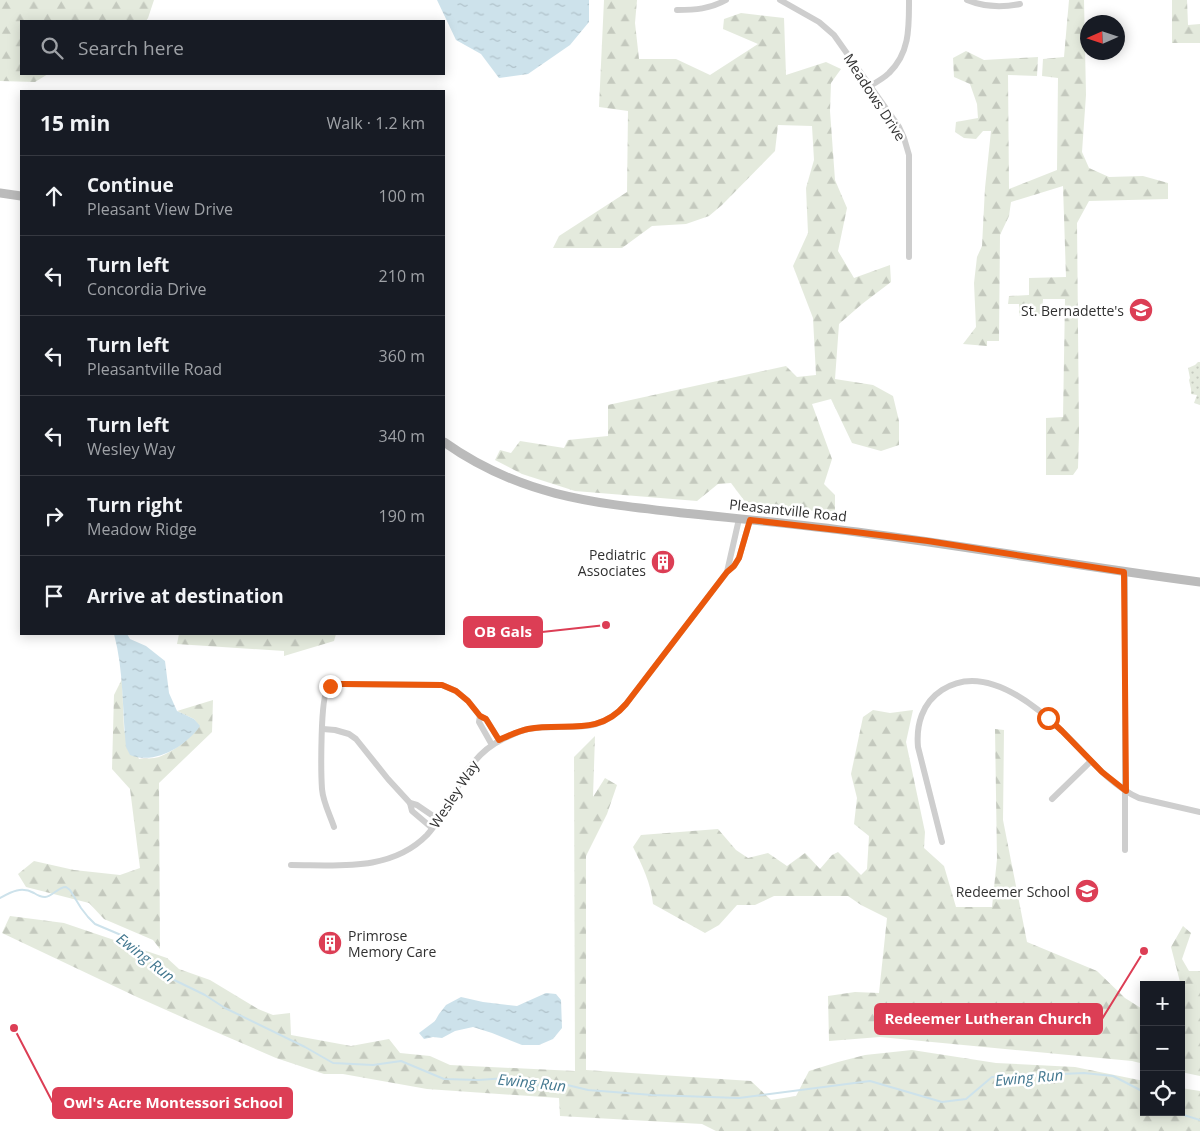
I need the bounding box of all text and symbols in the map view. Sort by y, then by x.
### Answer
north arrow [1080,15,1125,60]
search box [20,20,445,75]
icon: search [38,34,66,62]
text: Search here [78,35,184,61]
street label: Meadows Drive [840,50,910,144]
text: 15 min [40,109,110,137]
text: Walk · 1.2 km [327,112,425,134]
text: Continue [87,172,174,198]
icon: ahead [40,182,68,210]
text: 100 m [379,185,425,207]
text: Pleasant View Drive [87,198,233,220]
text: Turn left [87,252,169,278]
icon: left [40,262,68,290]
text: 210 m [379,265,425,287]
text: Concordia Drive [87,278,206,300]
school or university icon: St. Bernadette's [1128,297,1154,323]
place label: St. Bernadette's [1021,301,1124,320]
text: Turn left [87,332,169,358]
icon: left [40,342,68,370]
text: 360 m [379,345,425,367]
text: Pleasantville Road [87,358,222,380]
text: Turn left [87,412,169,438]
icon: left [40,422,68,450]
text: 340 m [379,425,425,447]
text: Wesley Way [87,438,175,460]
text: Turn right [87,492,182,518]
street label: Pleasantville Road [728,494,848,526]
icon: right [40,502,68,530]
text: 190 m [379,505,425,527]
text: Meadow Ridge [87,518,197,540]
place label: Pediatric Associates [578,545,646,580]
building icon: Pediatric Associates [650,549,676,575]
icon: arrive [40,582,68,610]
text: Arrive at destination [87,583,284,609]
callout: OB Gals [464,617,542,647]
text: OB Gals [474,621,532,641]
route end [319,675,342,698]
route start [1037,707,1060,730]
street label: Wesley Way [425,756,484,832]
school or university icon: Redeemer School [1074,878,1100,904]
place label: Redeemer School [956,882,1070,901]
place label: Primrose Memory Care [348,926,437,961]
water label: Ewing Run [113,928,179,986]
building icon: Primrose Memory Care [317,930,343,956]
map controls [1140,981,1185,1116]
button: + [1140,981,1185,1026]
callout: Redeemer Lutheran Church [875,1004,1102,1034]
text: Redeemer Lutheran Church [884,1008,1092,1028]
button: − [1140,1026,1185,1071]
water label: Ewing Run [994,1064,1064,1090]
water label: Ewing Run [497,1068,567,1096]
button: locate [1140,1071,1185,1116]
callout: Owl's Acre Montessori School [53,1088,292,1118]
text: Owl's Acre Montessori School [63,1092,283,1112]

